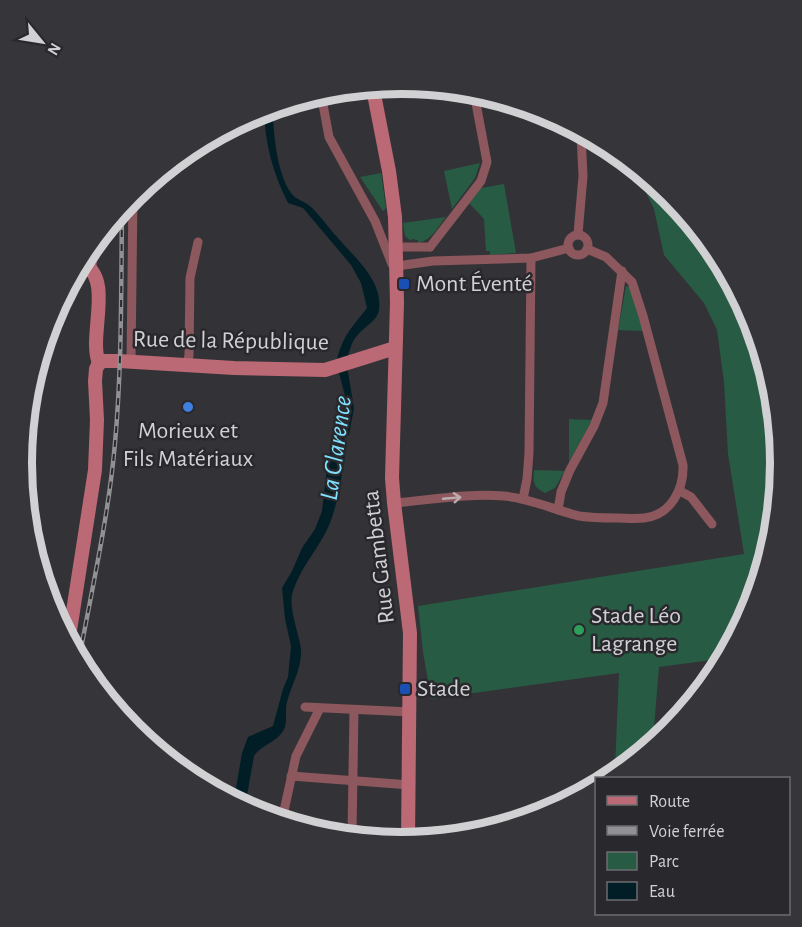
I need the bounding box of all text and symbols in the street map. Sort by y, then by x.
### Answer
north arrow [12,12,72,72]
text: N [44,40,64,58]
place label: Mont Éventé [416,270,532,296]
marker: Mont Éventé [397,277,411,291]
street label: Rue de la République [133,327,329,355]
water label: La Clarence [316,394,356,502]
marker: Morieux et Fils Matériaux [181,400,195,414]
place label: Morieux et Fils Matériaux [123,419,254,471]
street label: Rue Gambetta [359,489,399,625]
one-way arrow [441,492,461,503]
place label: Stade Léo Lagrange [591,604,681,656]
marker: Stade Léo Lagrange [572,623,586,637]
place label: Stade [417,677,471,701]
marker: Stade [398,682,412,696]
legend [595,777,790,915]
text: Route [649,793,690,811]
text: Voie ferrée [649,823,724,841]
text: Parc [649,853,679,871]
text: Eau [649,883,675,901]

